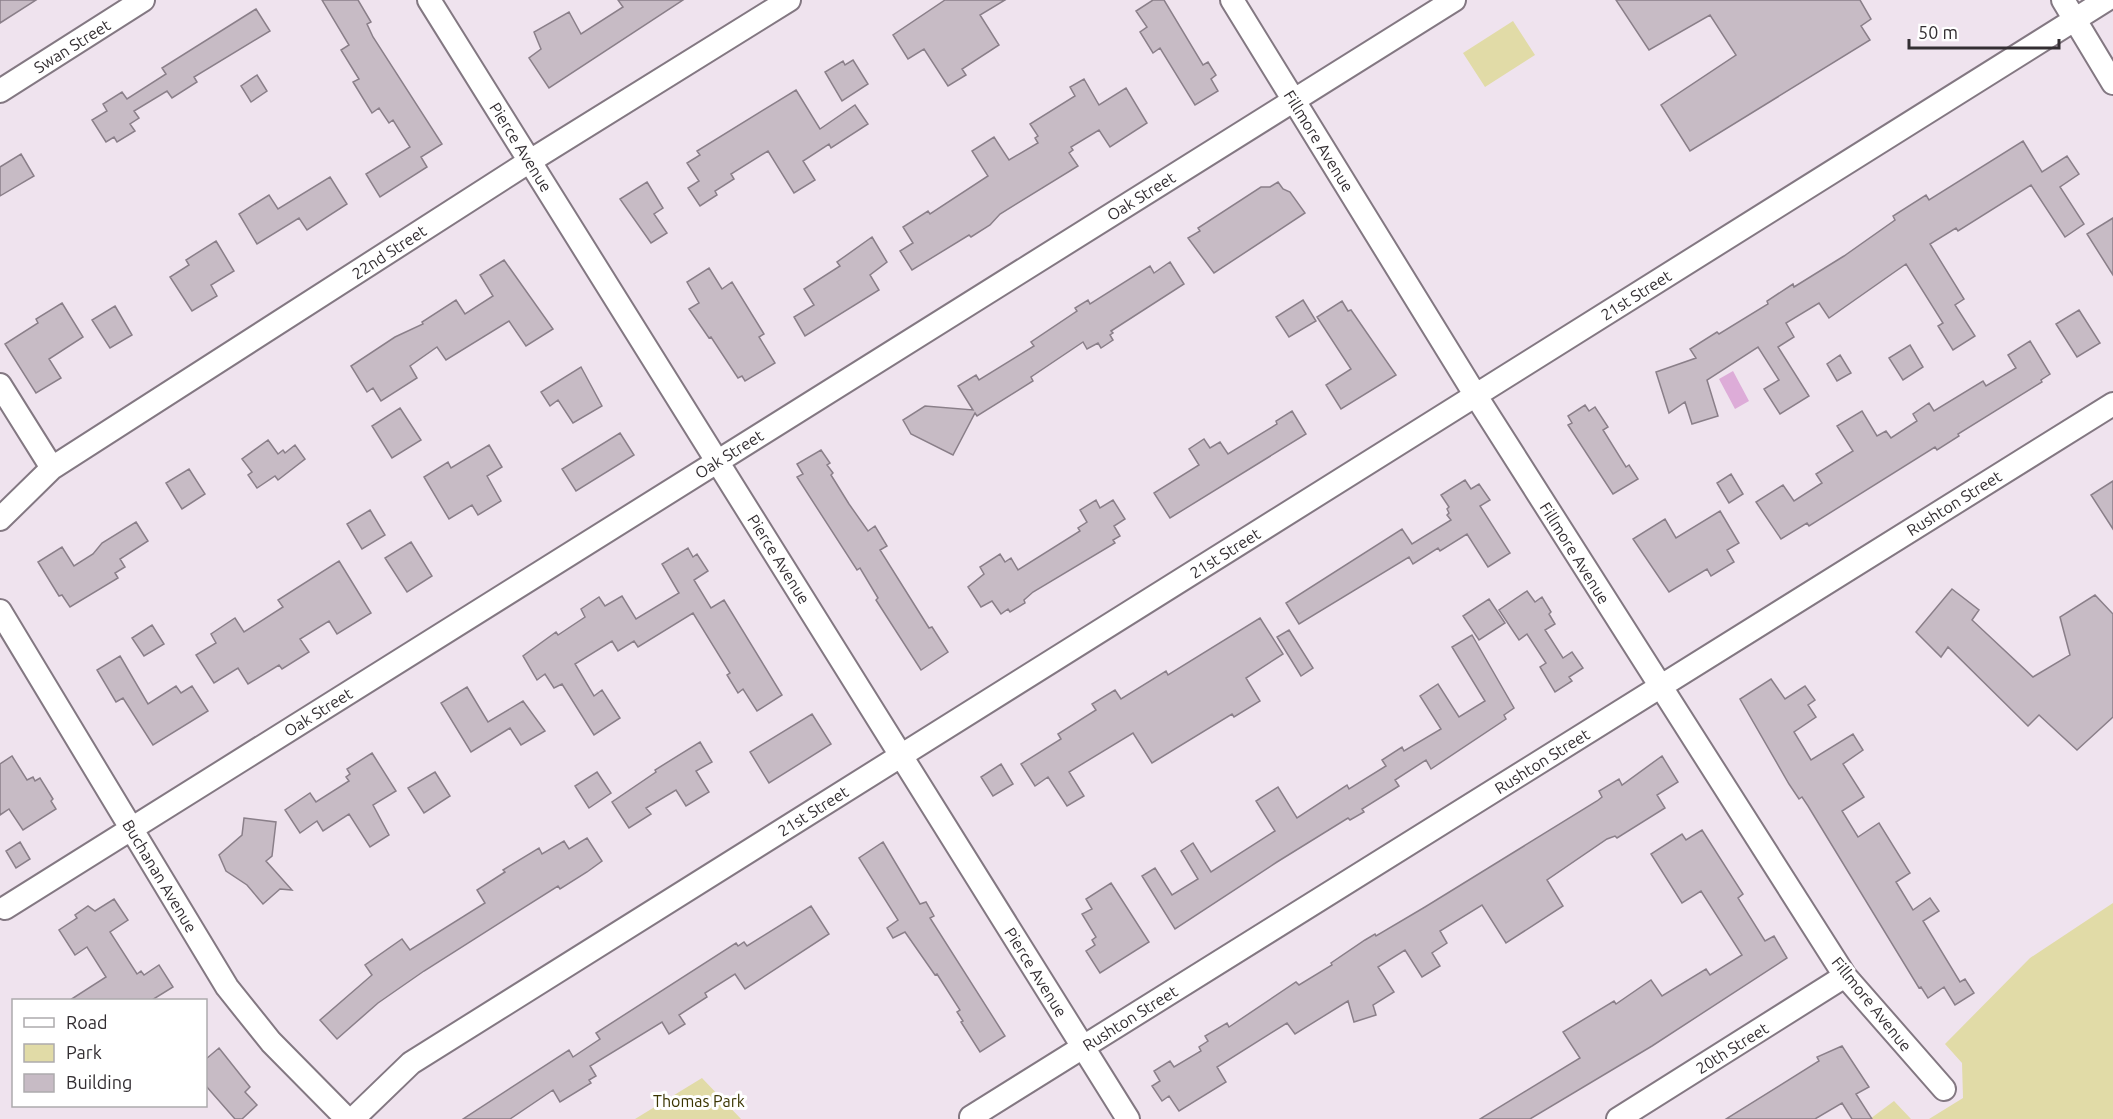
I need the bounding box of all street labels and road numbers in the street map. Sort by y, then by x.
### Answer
street label: Swan Street [31,15,114,77]
street label: Fillmore Avenue [1281,87,1357,195]
street label: Pierce Avenue [486,99,556,195]
street label: Oak Street [1104,168,1179,224]
street label: 22nd Street [349,221,430,283]
street label: 21st Street [1597,266,1675,324]
street label: Oak Street [692,426,767,482]
street label: Rushton Street [1903,466,2005,539]
street label: Fillmore Avenue [1537,499,1613,607]
street label: Pierce Avenue [744,511,814,607]
street label: 21st Street [1186,524,1264,582]
street label: Oak Street [281,684,356,740]
street label: Rushton Street [1491,724,1593,797]
street label: 21st Street [774,782,852,840]
street label: Buchanan Avenue [119,816,201,936]
street label: Pierce Avenue [1001,924,1071,1020]
street label: Fillmore Avenue [1828,953,1916,1055]
street label: Rushton Street [1079,981,1181,1054]
street label: 20th Street [1693,1018,1772,1077]

